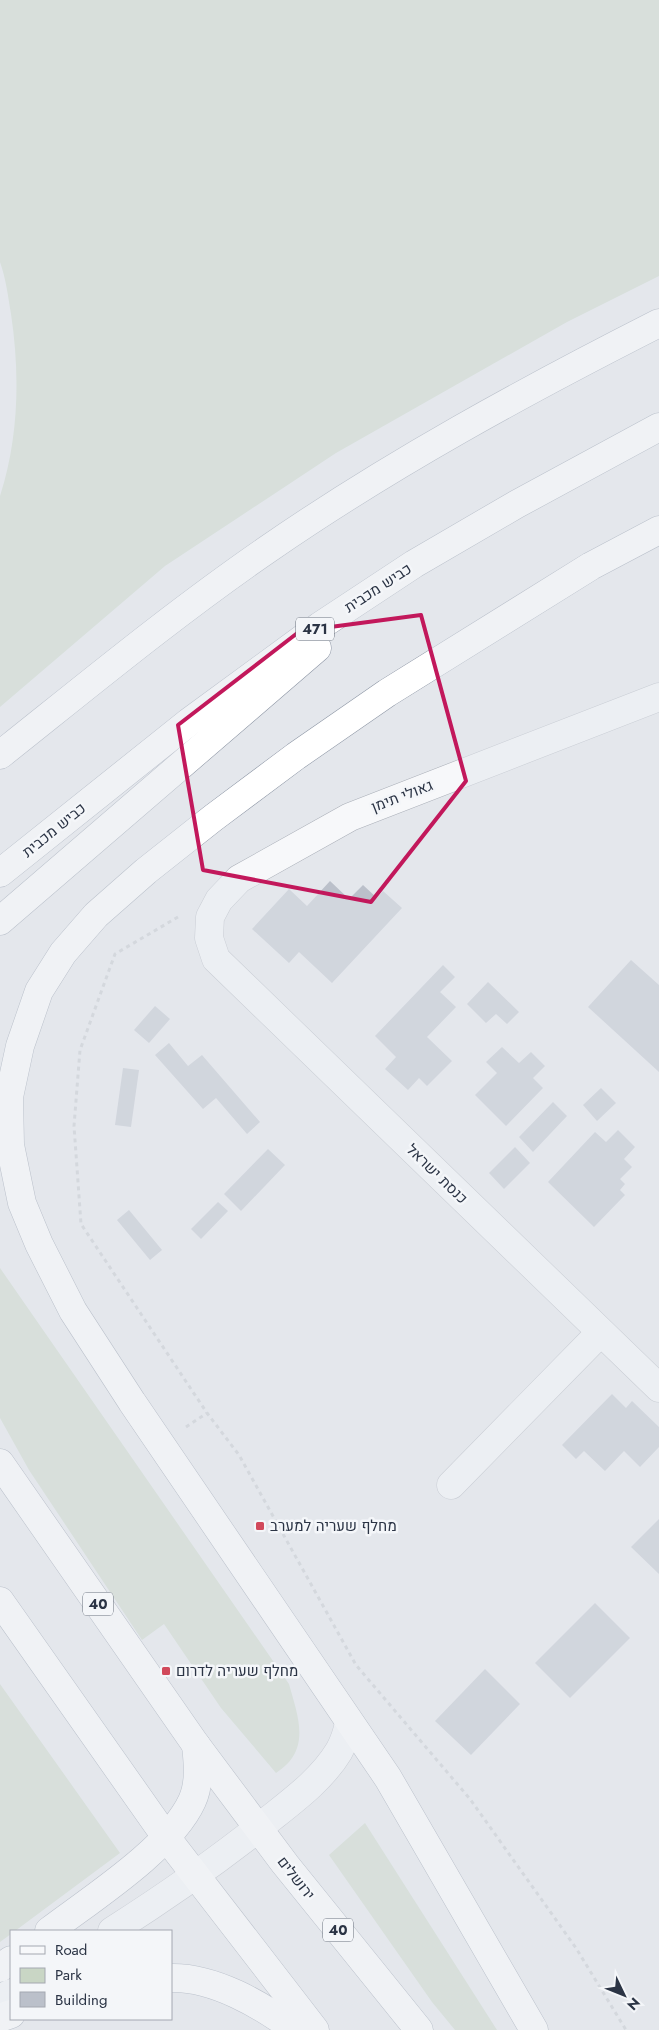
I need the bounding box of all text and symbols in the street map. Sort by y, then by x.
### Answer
street label: כביש מכבית [340,558,416,618]
road number: 471 [296,618,334,640]
street label: גאולי תימן [368,774,436,818]
street label: כביש מכבית [17,797,91,863]
street label: כנסת ישראל [401,1139,473,1209]
place label: מחלף שעריה למערב [270,1515,397,1537]
marker: מחלף שעריה למערב [254,1520,266,1532]
road number: 40 [83,1592,113,1616]
place label: מחלף שעריה לדרום [176,1660,298,1682]
marker: מחלף שעריה לדרום [160,1665,172,1677]
street label: ירושלים [272,1852,320,1904]
road number: 40 [323,1918,353,1942]
legend [10,1930,172,2020]
text: Road [55,1939,87,1961]
text: Park [55,1964,82,1986]
north arrow [599,1970,649,2020]
text: Building [55,1989,107,2011]
text: N [622,1993,645,2015]

